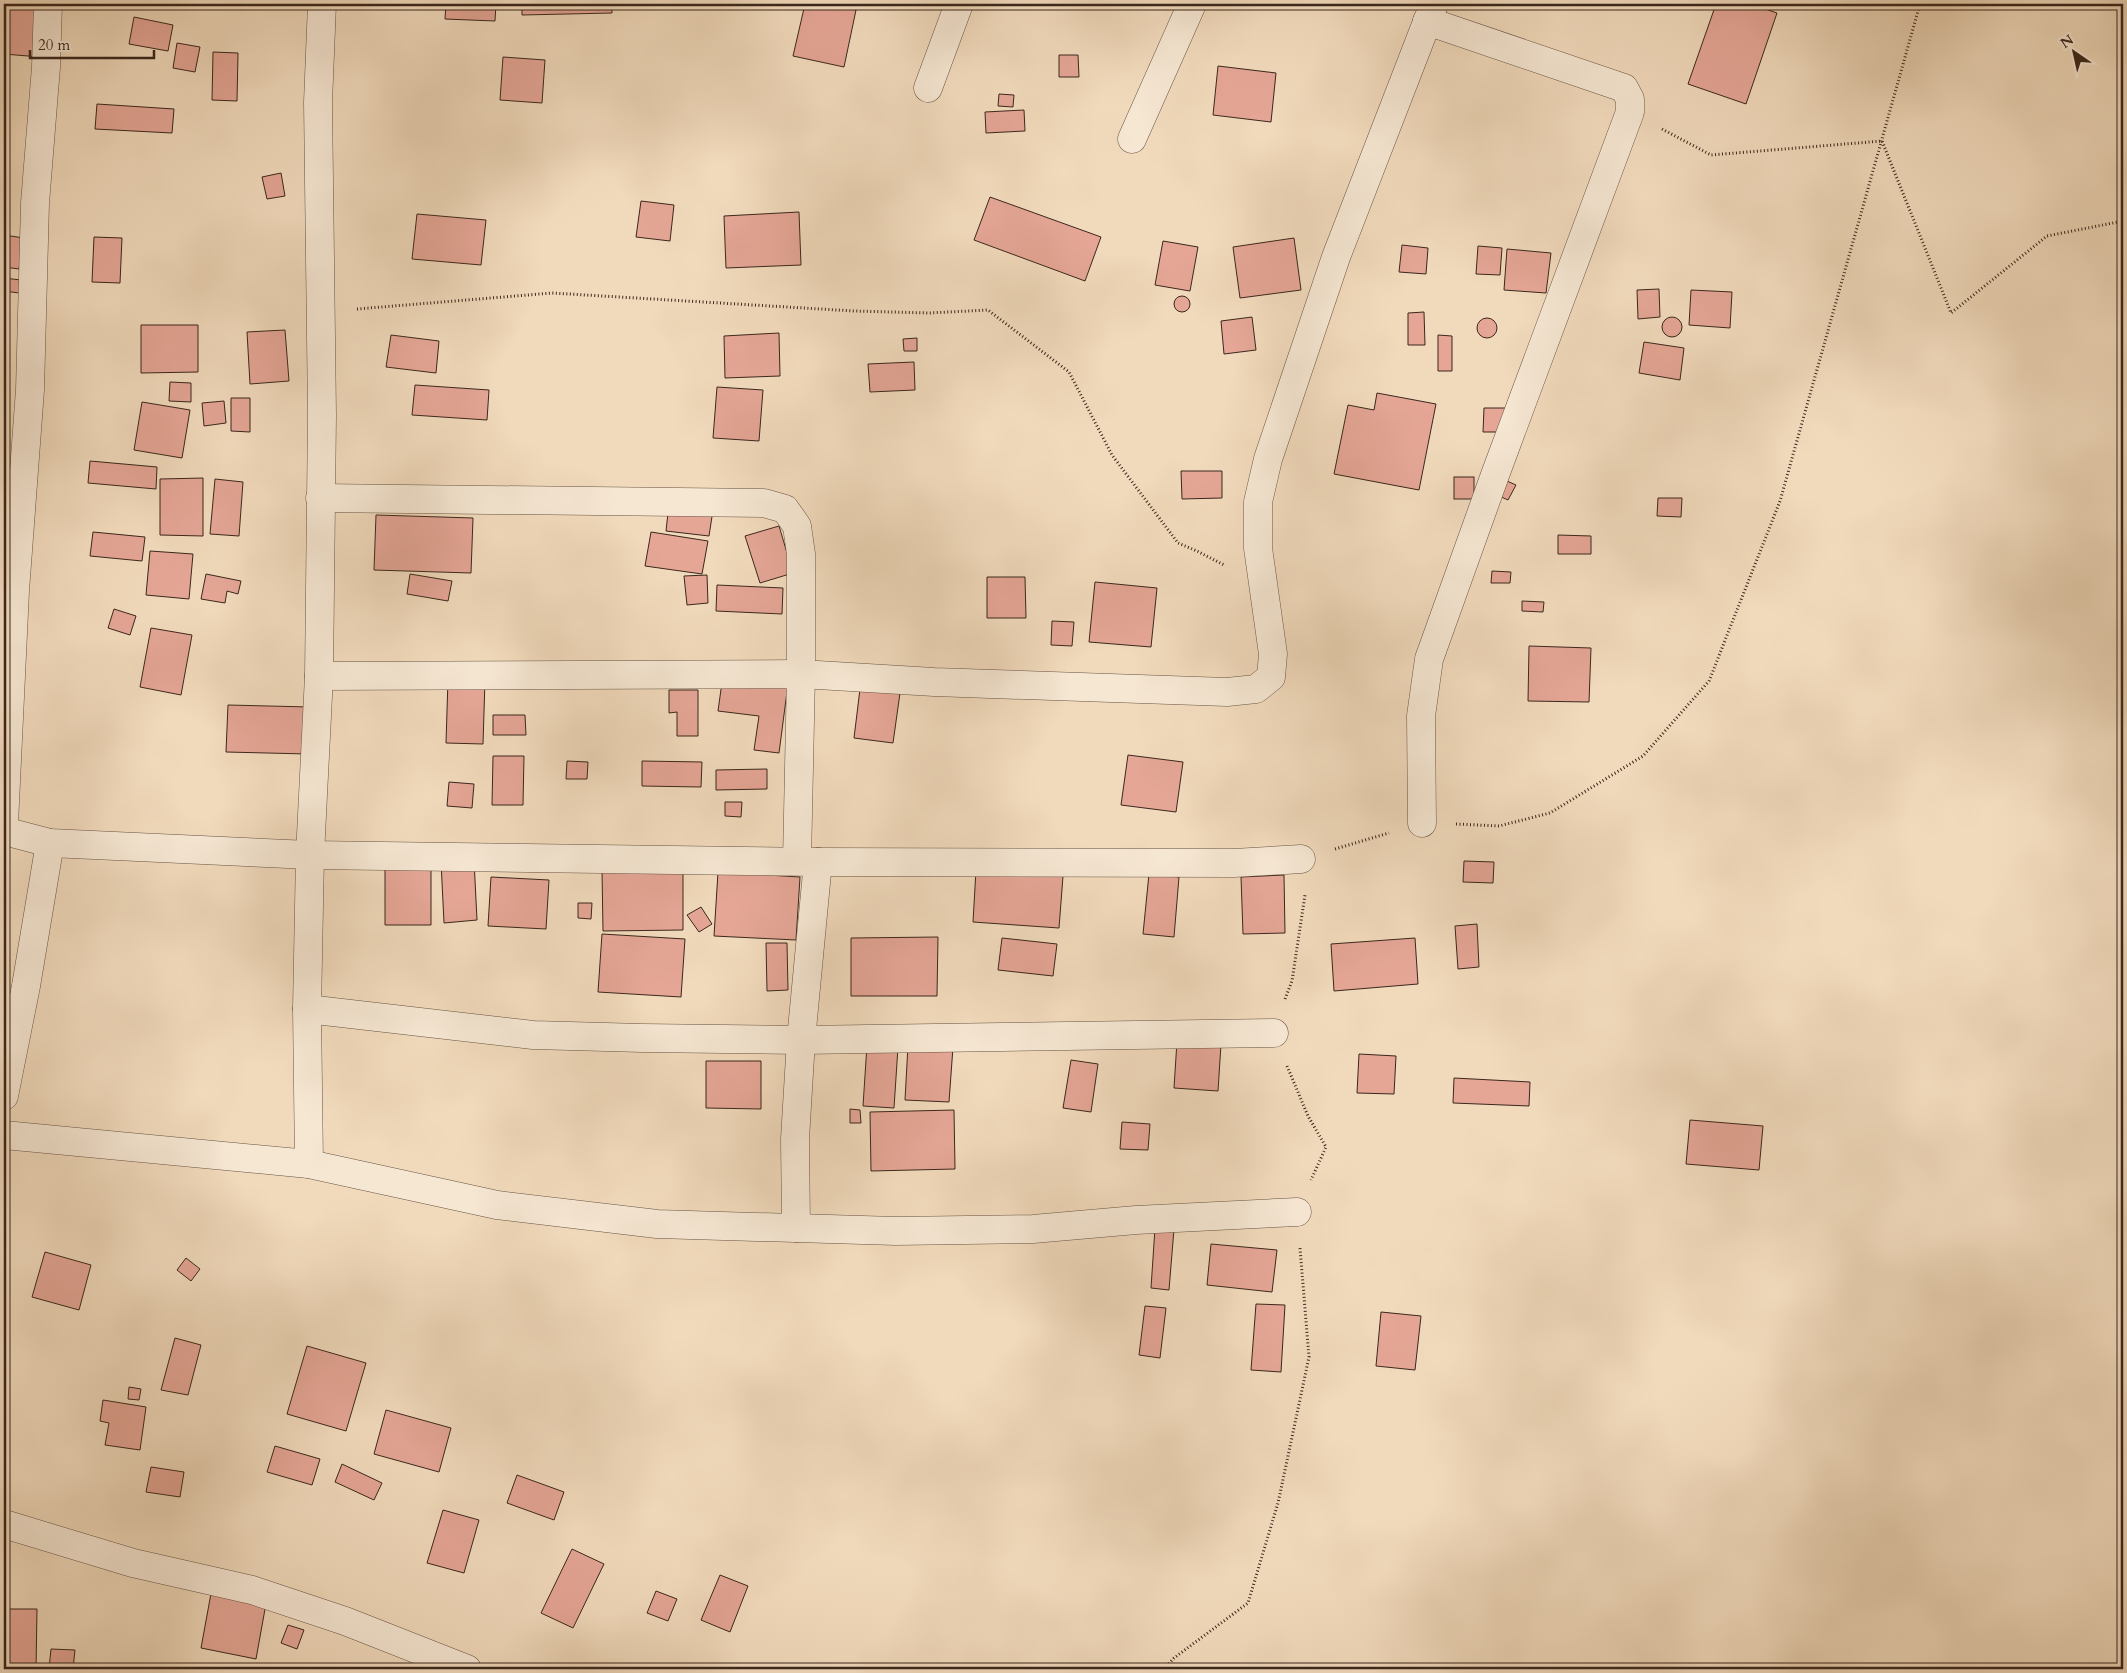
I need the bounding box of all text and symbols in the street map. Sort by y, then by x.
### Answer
scale bar [30,28,154,60]
north arrow [2050,28,2100,78]
text: N [2057,30,2077,53]
text: 20 m [38,35,70,55]

